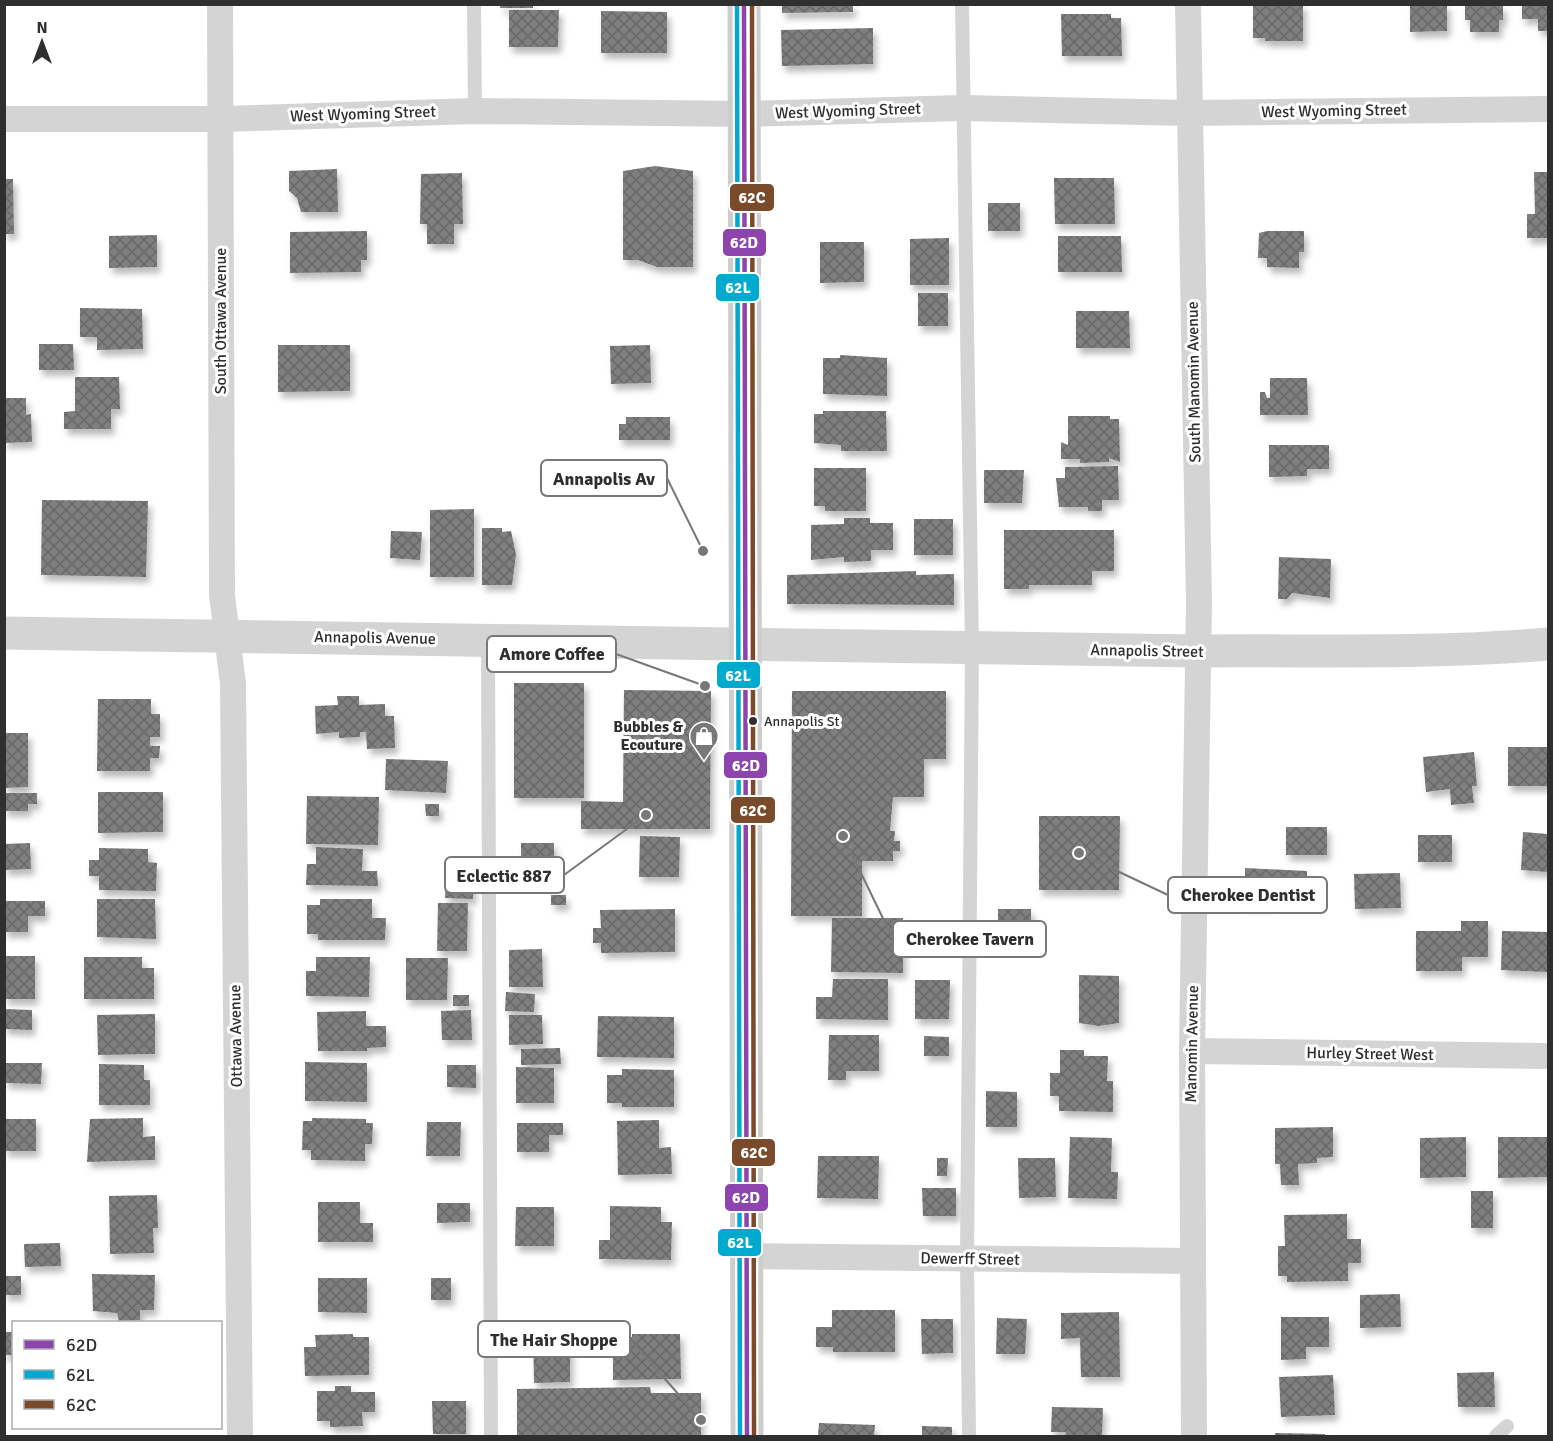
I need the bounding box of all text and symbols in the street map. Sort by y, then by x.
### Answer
north arrow [12,12,72,72]
text: N [36,18,48,38]
street label: West Wyoming Street [775,98,922,124]
street label: West Wyoming Street [1261,100,1407,122]
street label: West Wyoming Street [290,101,437,127]
line badge: 62C [729,183,775,212]
text: 62C [738,188,766,208]
line badge: 62D [722,228,767,257]
text: 62D [730,233,758,253]
street label: South Ottawa Avenue [211,248,231,394]
line badge: 62L [715,273,760,302]
text: 62L [725,278,751,298]
street label: South Manomin Avenue [1183,301,1205,463]
callout: Annapolis Av [541,460,667,496]
text: Annapolis Av [553,468,655,490]
street label: Annapolis Avenue [314,627,436,649]
callout: Amore Coffee [487,636,616,672]
street label: Annapolis Street [1090,640,1204,662]
text: Amore Coffee [499,643,605,665]
line badge: 62L [716,661,761,689]
text: 62L [725,666,751,686]
place label: Annapolis St [764,713,839,730]
marker: Annapolis St [747,715,759,727]
place label: Bubbles & Ecouture [613,717,683,755]
shop icon: Bubbles & Ecouture [688,720,720,762]
line badge: 62D [723,751,768,779]
text: 62D [732,756,760,776]
line badge: 62C [730,796,776,824]
text: 62C [739,801,767,821]
callout: Eclectic 887 [445,857,564,893]
text: Eclectic 887 [456,865,552,887]
callout: Cherokee Dentist [1168,877,1327,913]
text: Cherokee Dentist [1181,884,1316,906]
callout: Cherokee Tavern [893,921,1046,957]
text: Cherokee Tavern [906,928,1034,950]
street label: Ottawa Avenue [225,984,247,1088]
street label: Manomin Avenue [1181,985,1203,1103]
street label: Hurley Street West [1306,1043,1434,1065]
line badge: 62C [731,1138,776,1167]
text: 62C [740,1143,768,1163]
line badge: 62D [724,1183,769,1212]
text: 62D [732,1188,760,1208]
line badge: 62L [717,1228,762,1257]
text: 62L [727,1233,753,1253]
street label: Dewerff Street [920,1248,1020,1270]
legend [12,1321,222,1429]
callout: The Hair Shoppe [478,1321,630,1357]
text: The Hair Shoppe [490,1329,618,1351]
text: 62D [66,1334,97,1356]
text: 62L [66,1364,95,1386]
text: 62C [66,1394,96,1416]

